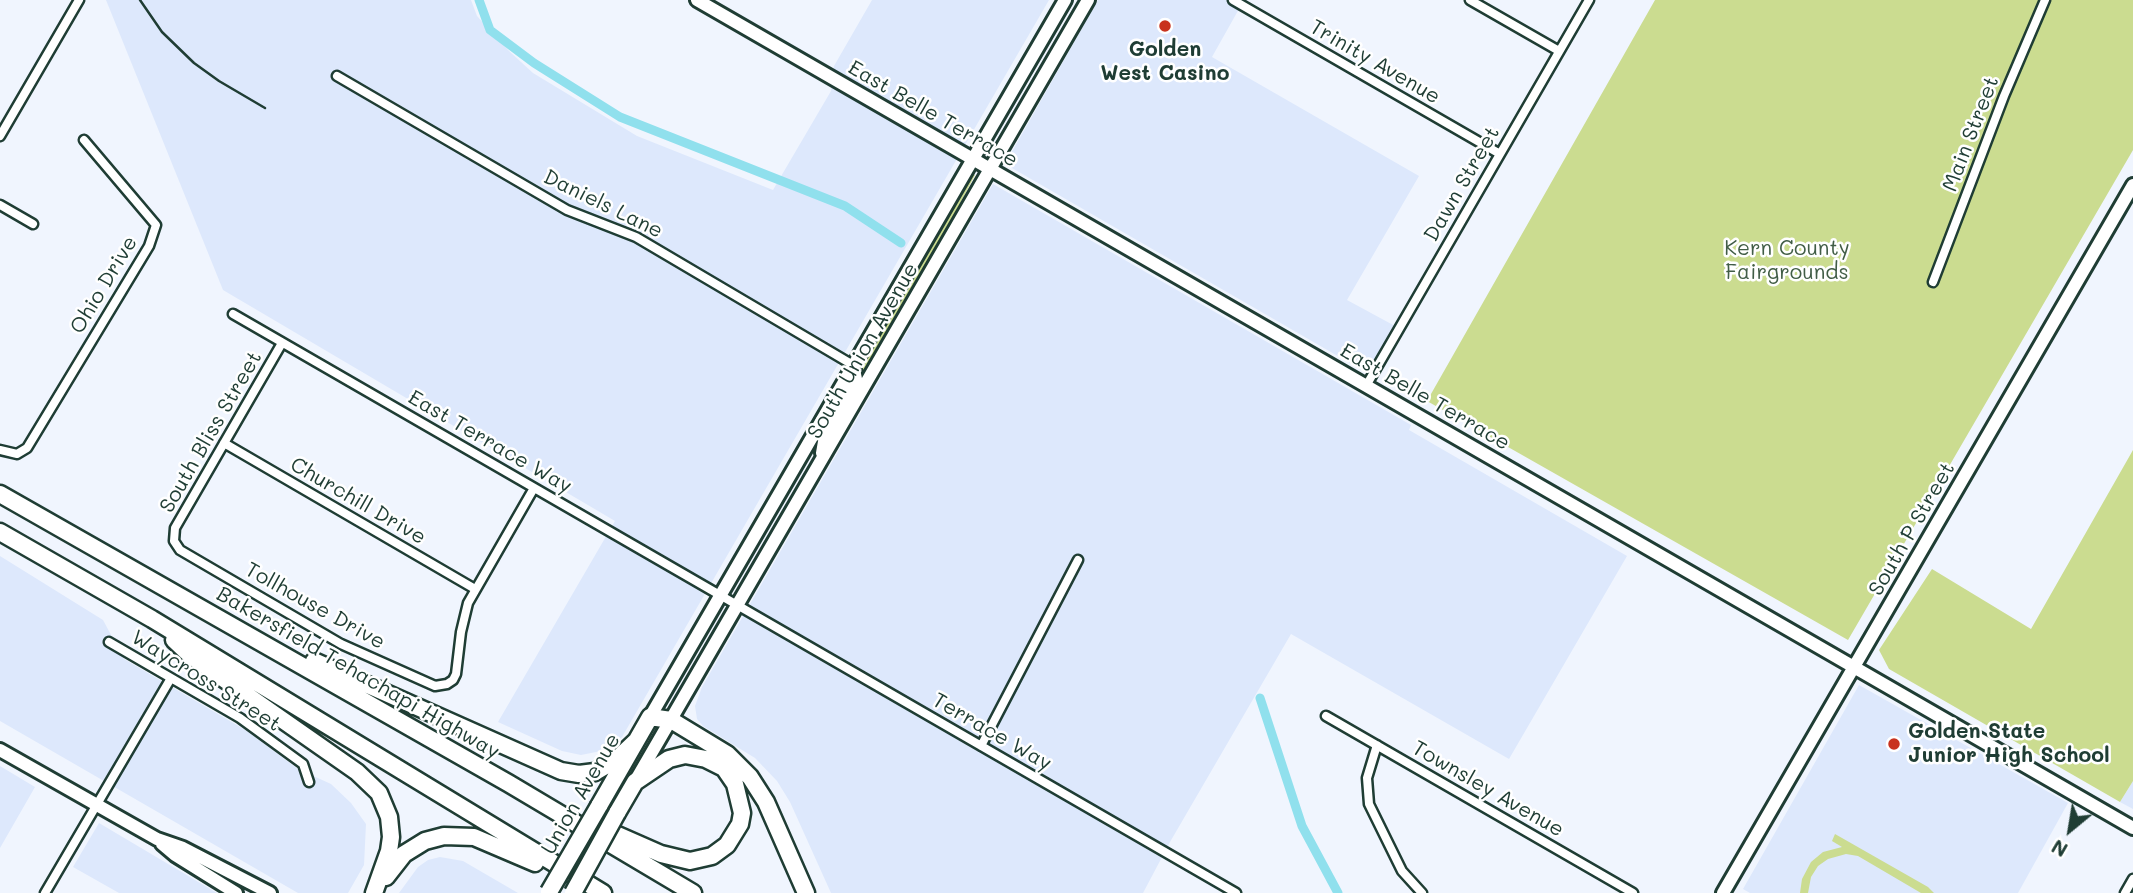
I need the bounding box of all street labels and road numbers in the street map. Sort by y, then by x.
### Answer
street label: Trinity Avenue [1305,15,1445,109]
street label: East Belle Terrace [844,55,1022,173]
street label: Main Street [1937,73,2005,195]
street label: Dawn Street [1419,122,1505,246]
street label: Daniels Lane [539,164,667,244]
street label: Ohio Drive [65,232,143,338]
street label: South Union Avenue [802,258,924,444]
street label: East Belle Terrace [1336,338,1514,456]
street label: South Bliss Street [155,347,267,517]
street label: East Terrace Way [404,385,576,499]
street label: Churchill Drive [286,452,430,550]
street label: South P Street [1864,458,1960,600]
street label: Tollhouse Drive [241,557,389,655]
street label: Bakersfield Tehachapi Highway [212,581,504,765]
street label: Waycross Street [126,625,286,737]
street label: Terrace Way [928,688,1056,776]
street label: Union Avenue [536,729,626,859]
street label: Townsley Avenue [1408,735,1568,843]

